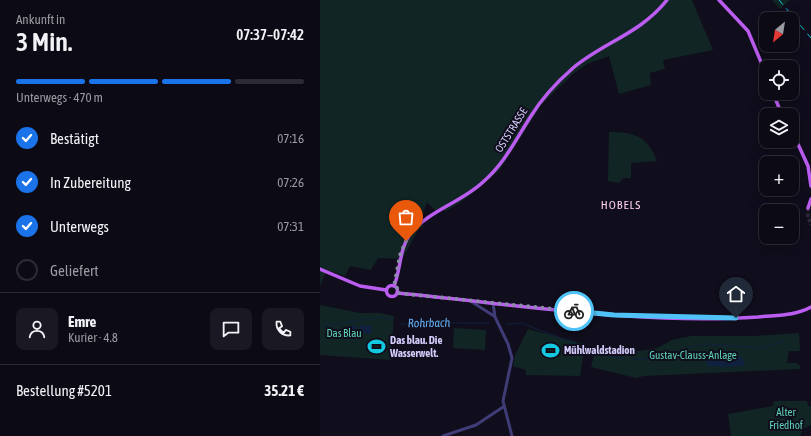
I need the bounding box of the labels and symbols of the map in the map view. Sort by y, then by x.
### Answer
north arrow [759,12,799,52]
street label: OSTSTRASSE [493,105,530,154]
district label: HOBELS [601,198,641,212]
pin [389,200,423,241]
pin [719,277,753,318]
courier [554,291,594,331]
water label: Rohrbach [408,316,451,330]
park label: Das Blau [326,327,362,339]
place label: Das blau. Die Wasserwelt. [389,334,442,359]
sports icon: Das blau. Die Wasserwelt. [367,336,387,356]
sports icon: Mühlwaldstadion [541,340,561,360]
place label: Mühlwaldstadion [564,344,635,356]
park label: Gustav-Clauss-Anlage [649,349,737,361]
park label: Alter Friedhof [769,406,803,431]

